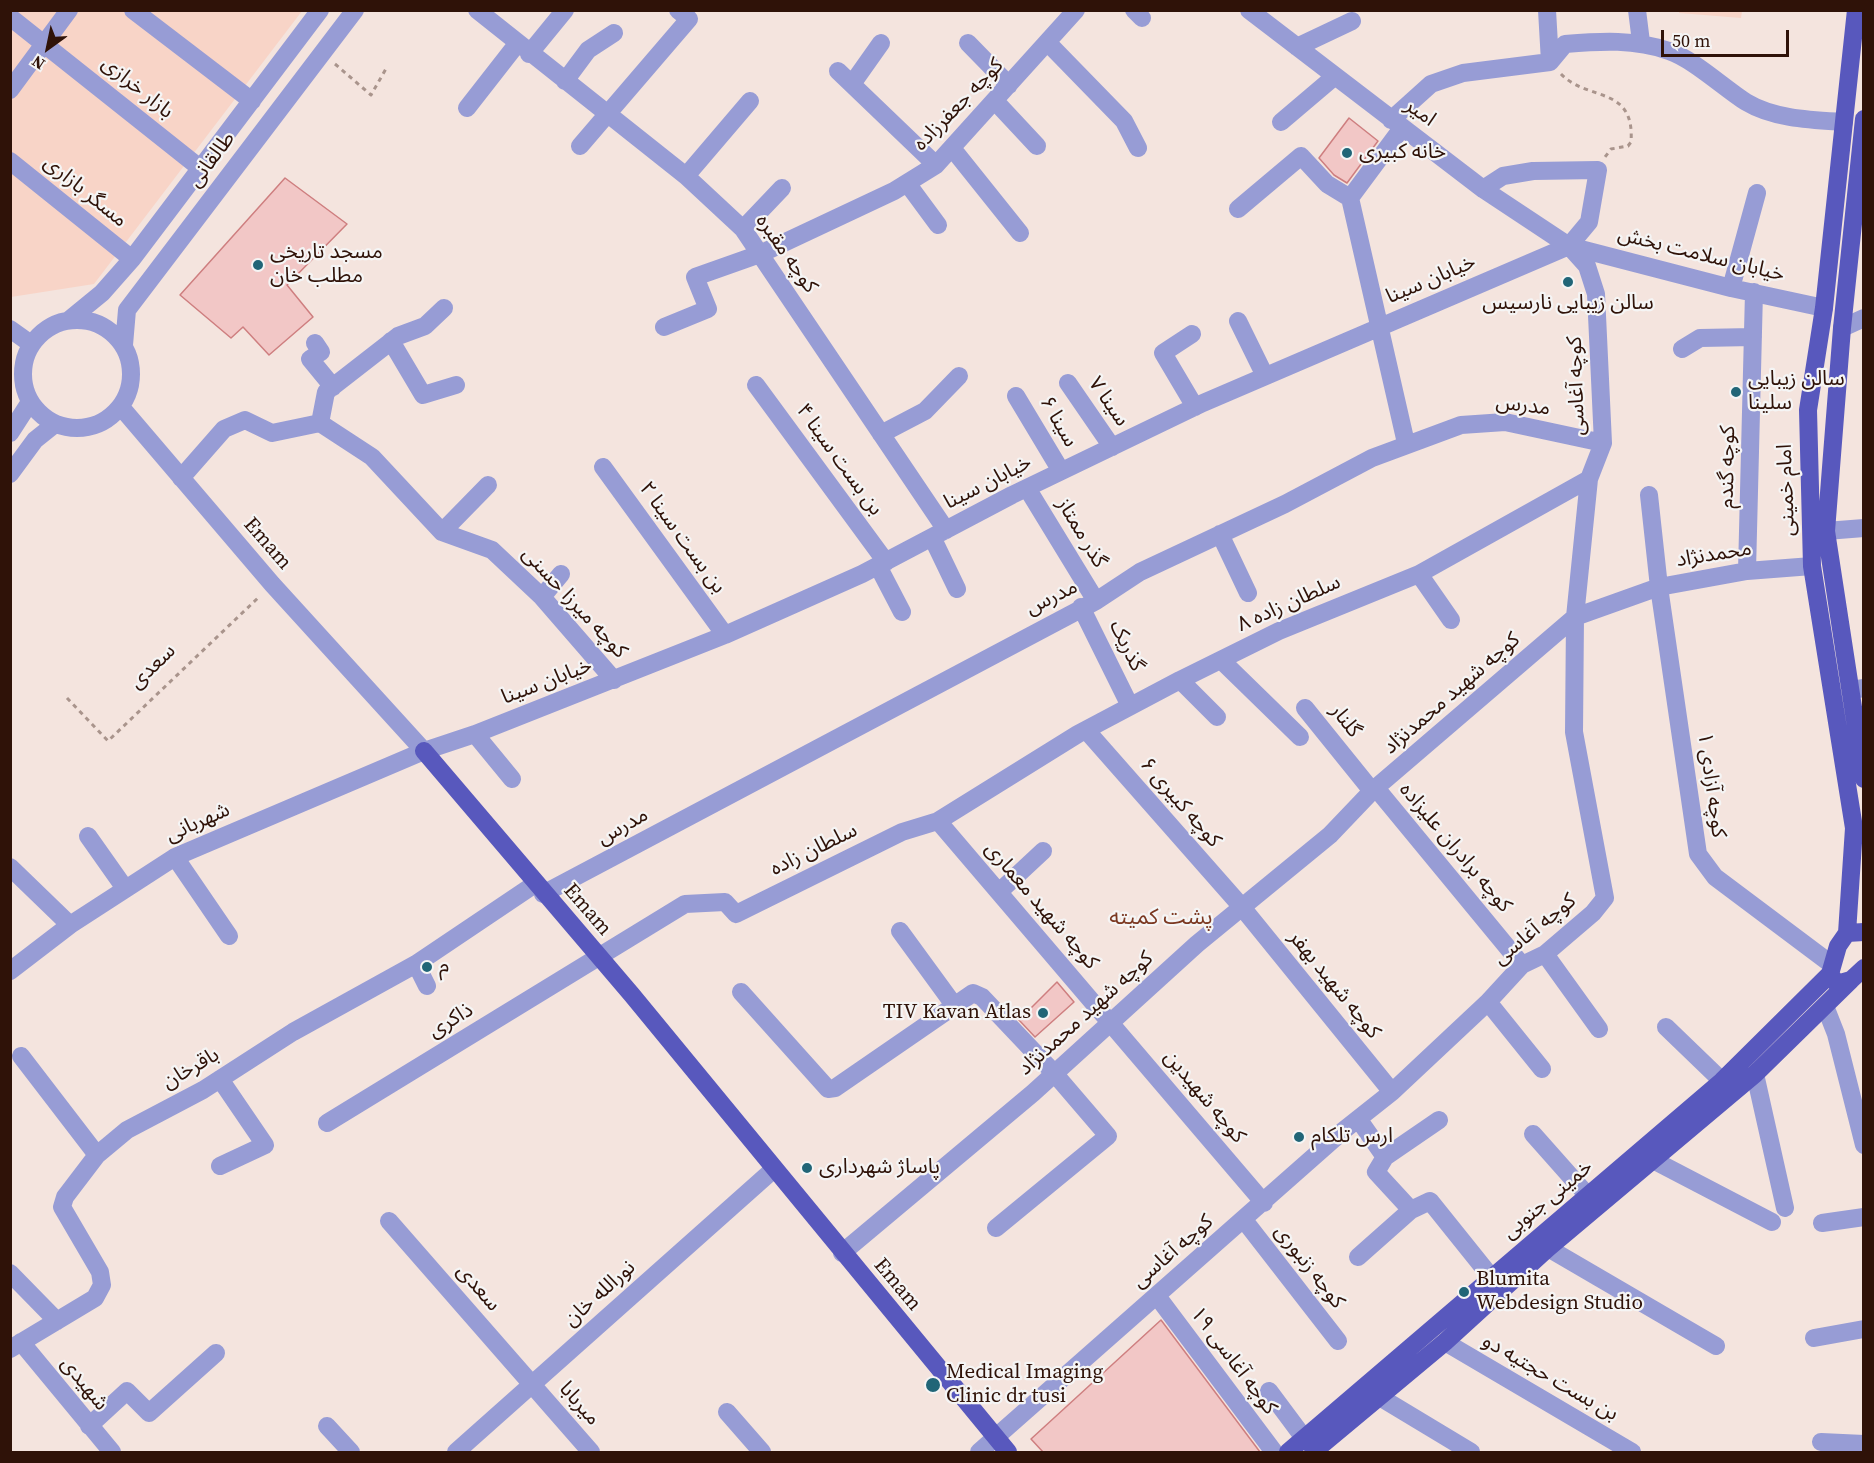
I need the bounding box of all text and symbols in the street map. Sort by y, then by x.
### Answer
north arrow [18,18,78,78]
scale bar [1664,18,1792,56]
text: 50 m [1672,28,1710,53]
text: N [27,51,49,75]
street label: بازار خرازی [96,51,178,125]
street label: کوچه جعفرزاده [909,54,1009,156]
street label: امیر [1400,93,1440,133]
street label: طالقانی [183,127,241,193]
place label: خانه کبیری [1359,140,1446,166]
marker: خانه کبیری [1340,146,1354,160]
street label: مسگر بازاری [38,151,132,233]
street label: کوچه مقبره [750,210,822,298]
street label: خیابان سلامت بخش [1615,222,1787,288]
place label: مسجد تاریخی مطلب خان [270,240,383,290]
street label: خیابان سینا [1382,250,1480,310]
marker: مسجد تاریخی مطلب خان [251,258,265,272]
marker: سالن زیبایی نارسیس [1561,275,1575,289]
place label: سالن زیبایی نارسیس [1482,291,1654,317]
street label: کوچه آغاسی [1563,336,1591,436]
place label: سالن زیبایی سلینا [1748,367,1845,417]
street label: سینا ۷ [1082,372,1134,432]
marker: سالن زیبایی سلینا [1729,385,1743,399]
street label: مدرس [1494,390,1552,422]
street label: سینا ۶ [1033,392,1083,452]
street label: بن بست سینا ۴ [790,399,888,521]
street label: کوچه گندم [1715,425,1741,509]
street label: امام خمینی [1773,443,1801,537]
street label: خیابان سینا [940,450,1036,516]
street label: بن بست سینا ۲ [633,477,731,599]
street label: گذر ممتاز [1050,493,1112,573]
street label: Emam [237,513,297,575]
street label: محمدنژاد [1674,537,1754,573]
street label: کوچه میرزا حسنی [516,542,632,664]
street label: سلطان زاده ۸ [1233,570,1345,638]
street label: مدرس [1022,575,1082,621]
street label: گذریک [1103,616,1149,676]
street label: کوچه شهید محمدنژاد [1378,628,1526,760]
street label: سعدی [125,639,181,695]
street label: خیابان سینا [498,653,596,711]
street label: گلنار [1324,699,1366,743]
street label: کوچه آزادی ۱ [1691,731,1731,839]
street label: کوچه کبیری ۶ [1134,753,1226,853]
street label: کوچه برادران علیزاده [1393,778,1517,918]
street label: شهربانی [162,798,234,848]
street label: مدرس [593,803,653,851]
street label: سلطان زاده [766,818,862,882]
street label: کوچه شهید معماری [979,837,1103,975]
street label: Emam [557,879,617,941]
street label: کوچه آغاسی [1488,889,1582,971]
district label: پشت کمیته [1109,905,1213,931]
street label: کوچه شهید بهفر [1283,926,1385,1044]
street label: کوچه شهید محمدنژاد [1013,947,1159,1081]
place label: م [439,954,449,980]
marker: م [420,960,434,974]
street label: ذاکری [424,998,478,1044]
place label: TIV Kavan Atlas [883,1000,1031,1026]
marker: TIV Kavan Atlas [1036,1006,1050,1020]
street label: باقرخان [158,1043,224,1095]
street label: کوچه شهیدین [1158,1045,1250,1149]
place label: ارس تلکام [1311,1124,1393,1150]
marker: ارس تلکام [1292,1130,1306,1144]
place label: پاساژ شهرداری [819,1155,940,1181]
street label: خمینی جنوبی [1498,1155,1598,1245]
marker: پاساژ شهرداری [800,1161,814,1175]
street label: کوچه آغاسی [1127,1210,1219,1294]
street label: کوچه زنبوری [1268,1220,1350,1314]
street label: Emam [868,1254,926,1316]
street label: نورالله خان [559,1255,641,1333]
street label: سعدی [451,1259,505,1317]
place label: Blumita Webdesign Studio [1476,1267,1643,1317]
marker: Blumita Webdesign Studio [1457,1285,1471,1299]
street label: کوچه آغاسی ۱۹ [1184,1302,1282,1420]
street label: بن بست حجتیه دو [1477,1329,1623,1427]
street label: شهیدی [55,1352,113,1416]
place label: Medical Imaging Clinic dr tusi [946,1360,1103,1410]
marker: Medical Imaging Clinic dr tusi [924,1376,942,1394]
street label: میربابا [553,1377,605,1431]

